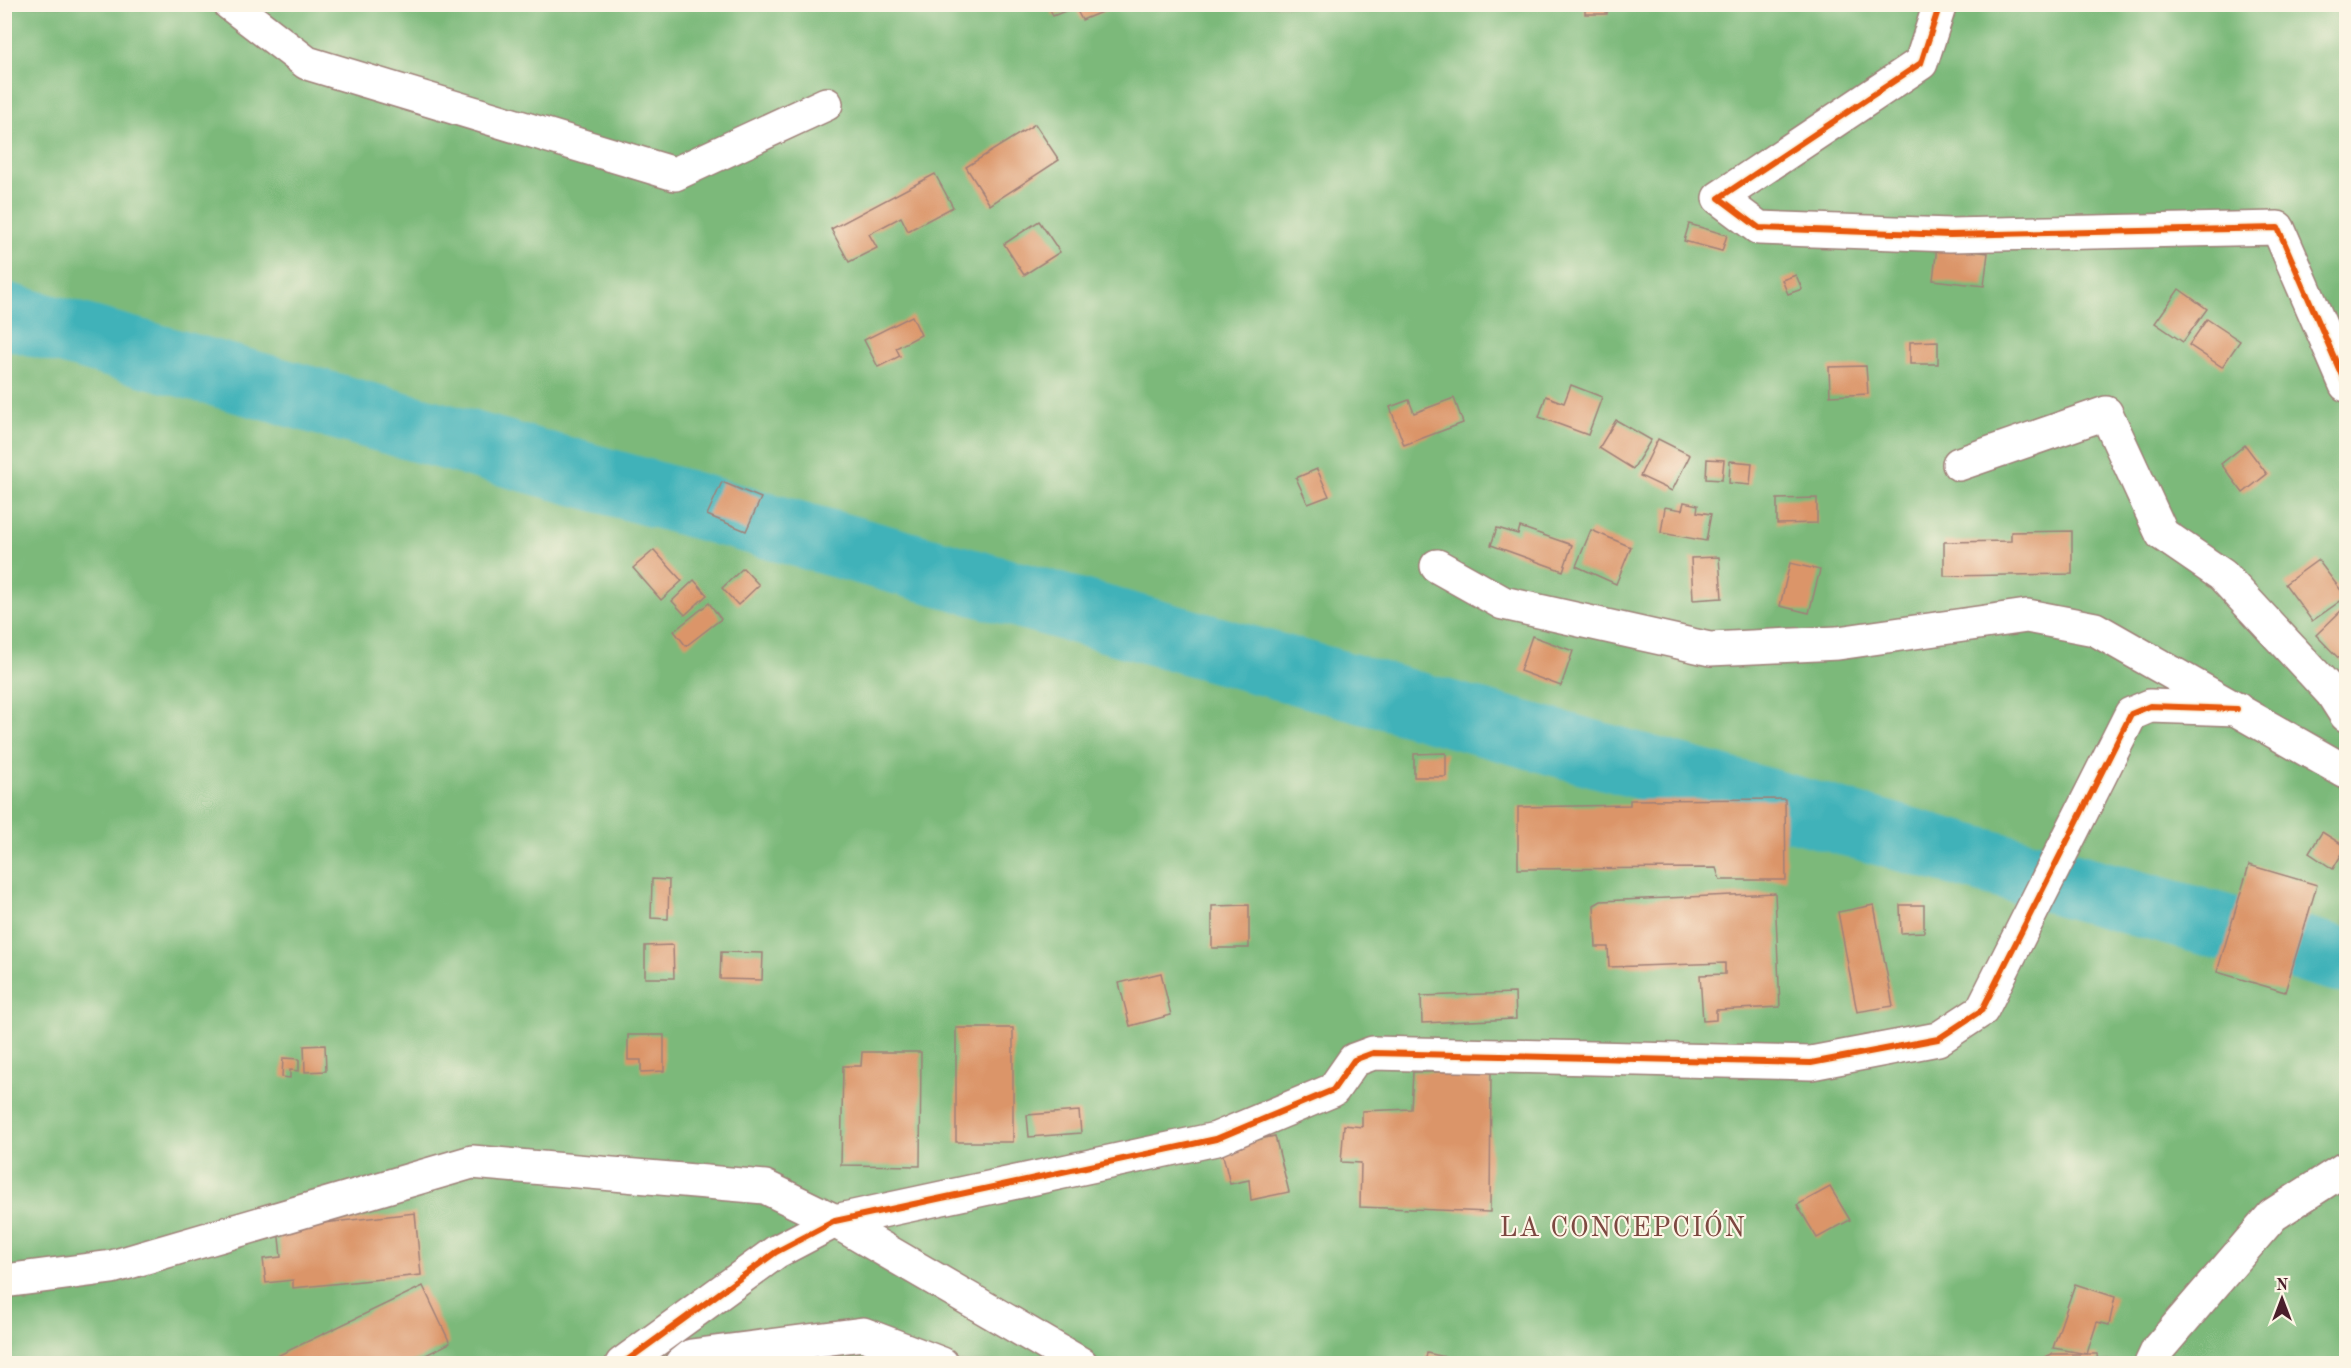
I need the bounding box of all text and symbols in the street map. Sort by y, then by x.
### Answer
district label: LA CONCEPCIÓN [1499,1210,1747,1242]
north arrow [2252,1269,2312,1329]
text: N [2276,1278,2289,1294]

